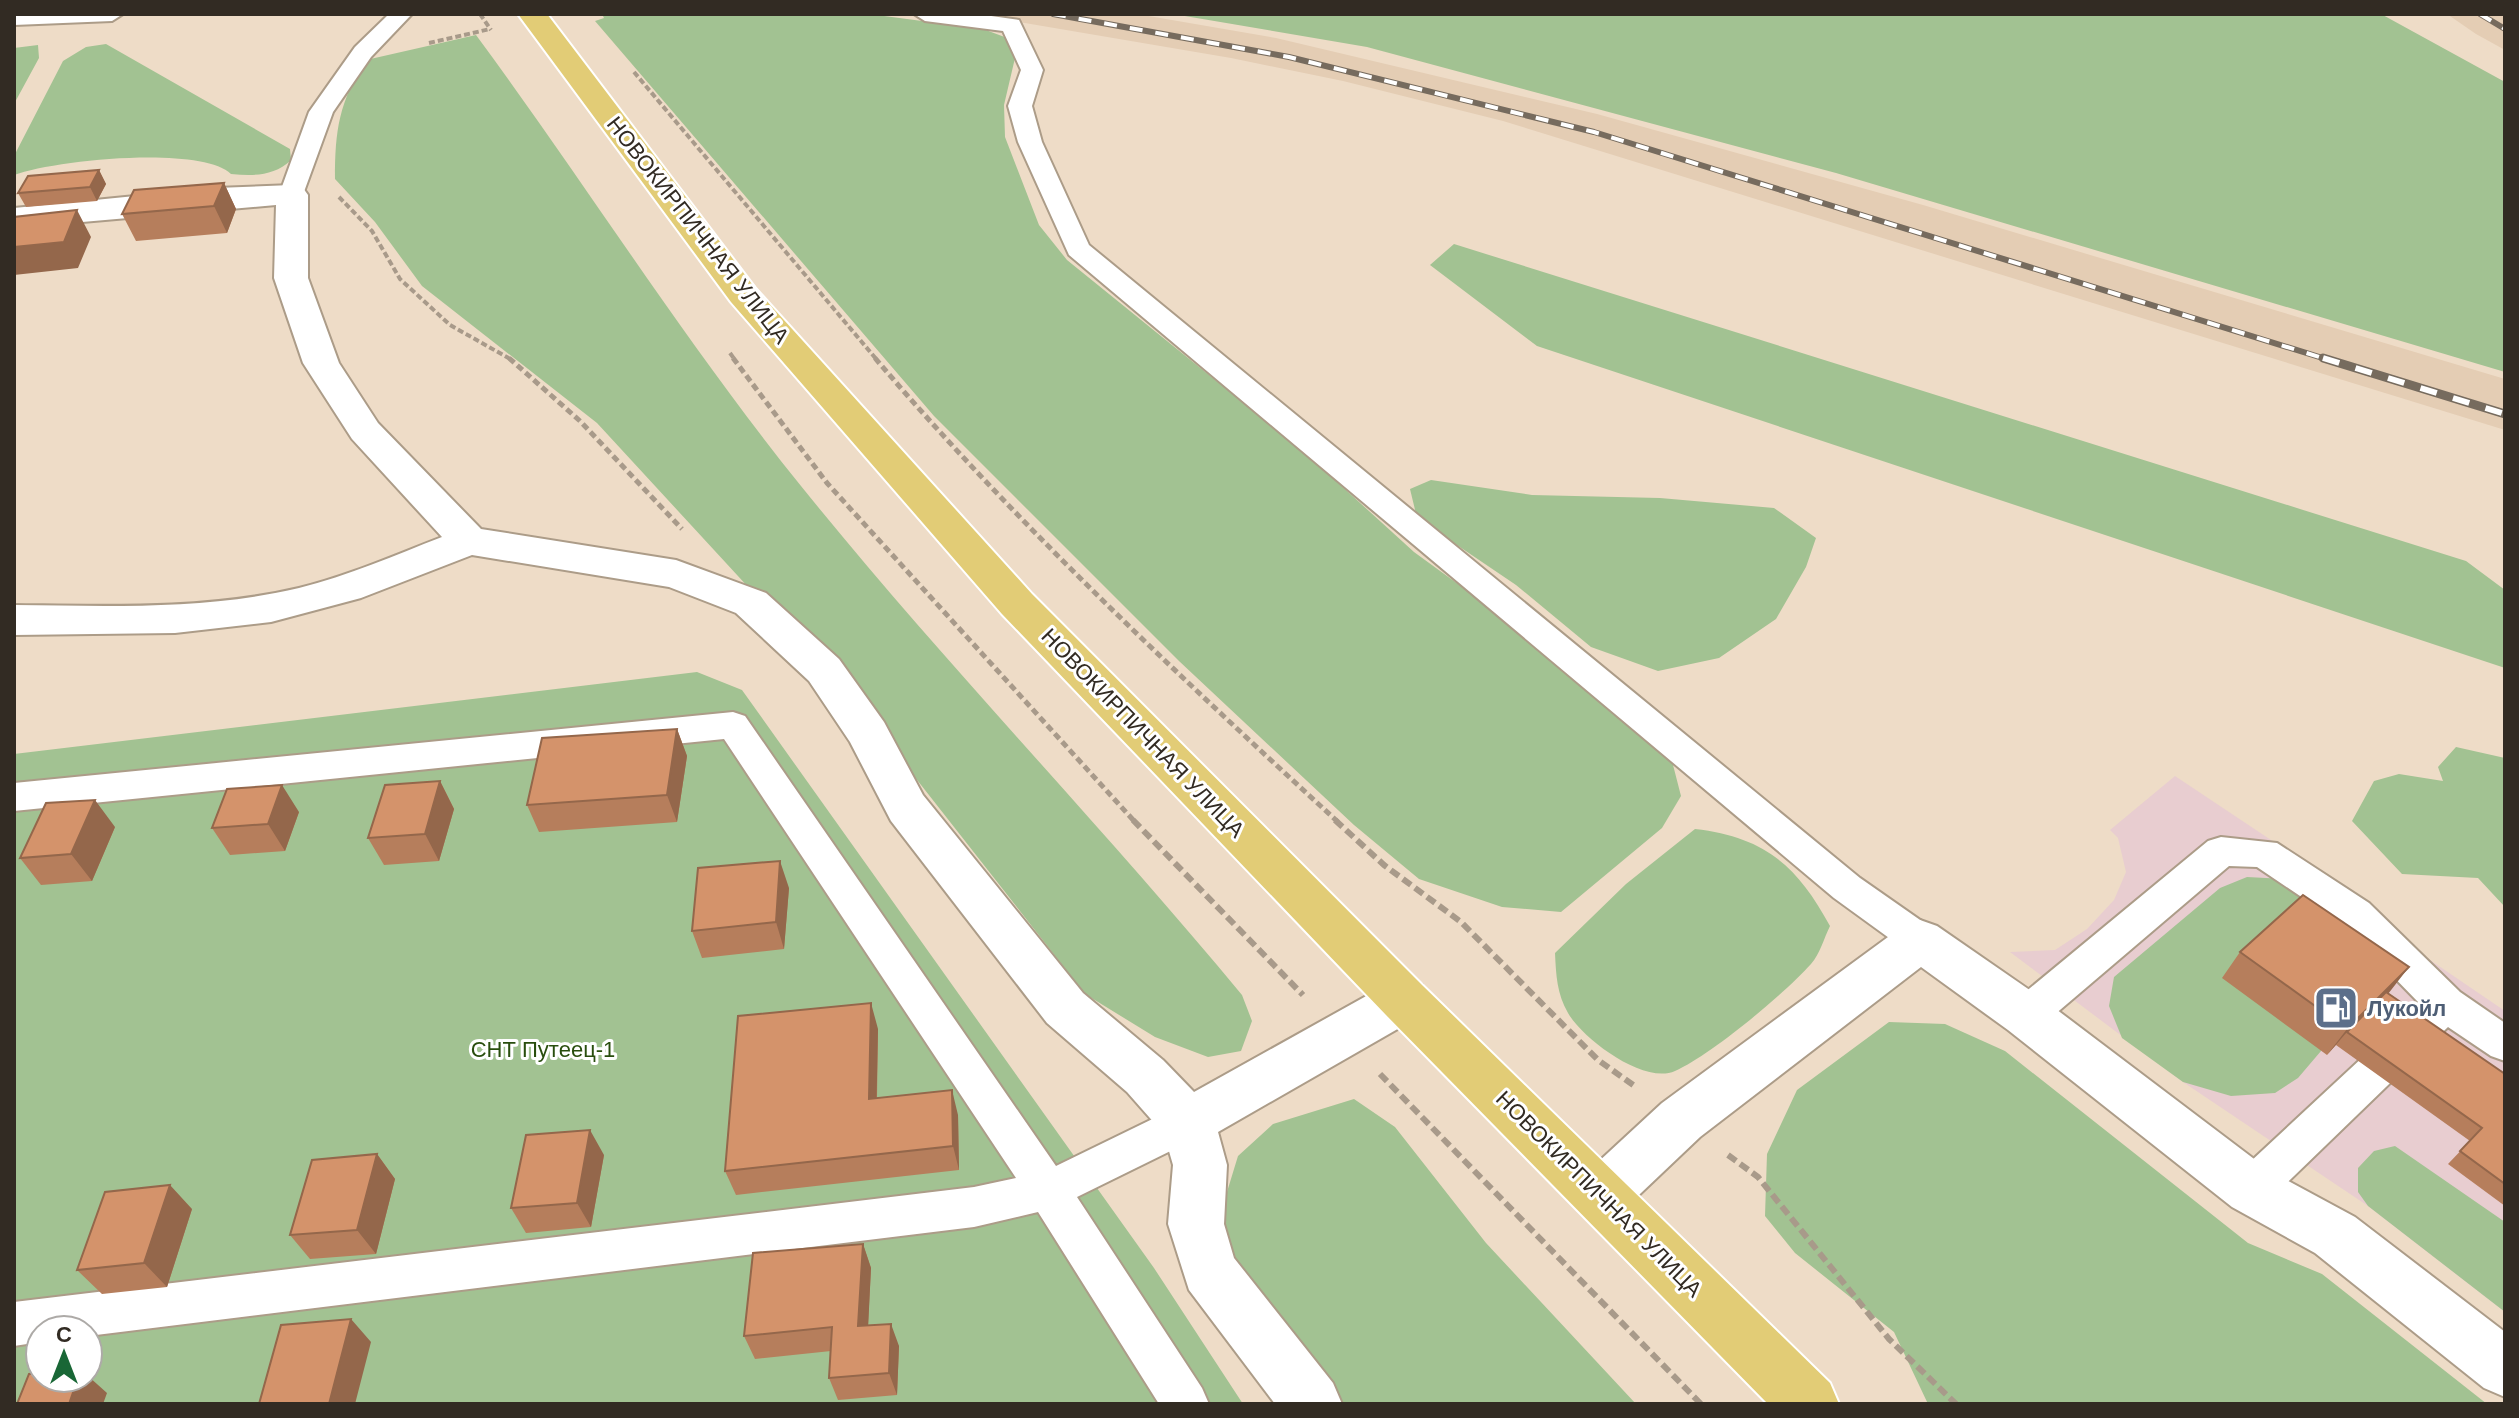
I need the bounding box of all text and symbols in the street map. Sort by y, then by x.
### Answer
street label: НОВОКИРПИЧНАЯ УЛИЦА [602,112,794,349]
street label: НОВОКИРПИЧНАЯ УЛИЦА [1037,623,1250,843]
fuel station icon: Лукойл [2312,984,2360,1032]
place label: Лукойл [2367,996,2446,1021]
park label: СНТ Путеец-1 [471,1037,615,1062]
street label: НОВОКИРПИЧНАЯ УЛИЦА [1491,1086,1707,1302]
north arrow [24,1314,104,1394]
text: С [56,1322,72,1347]

